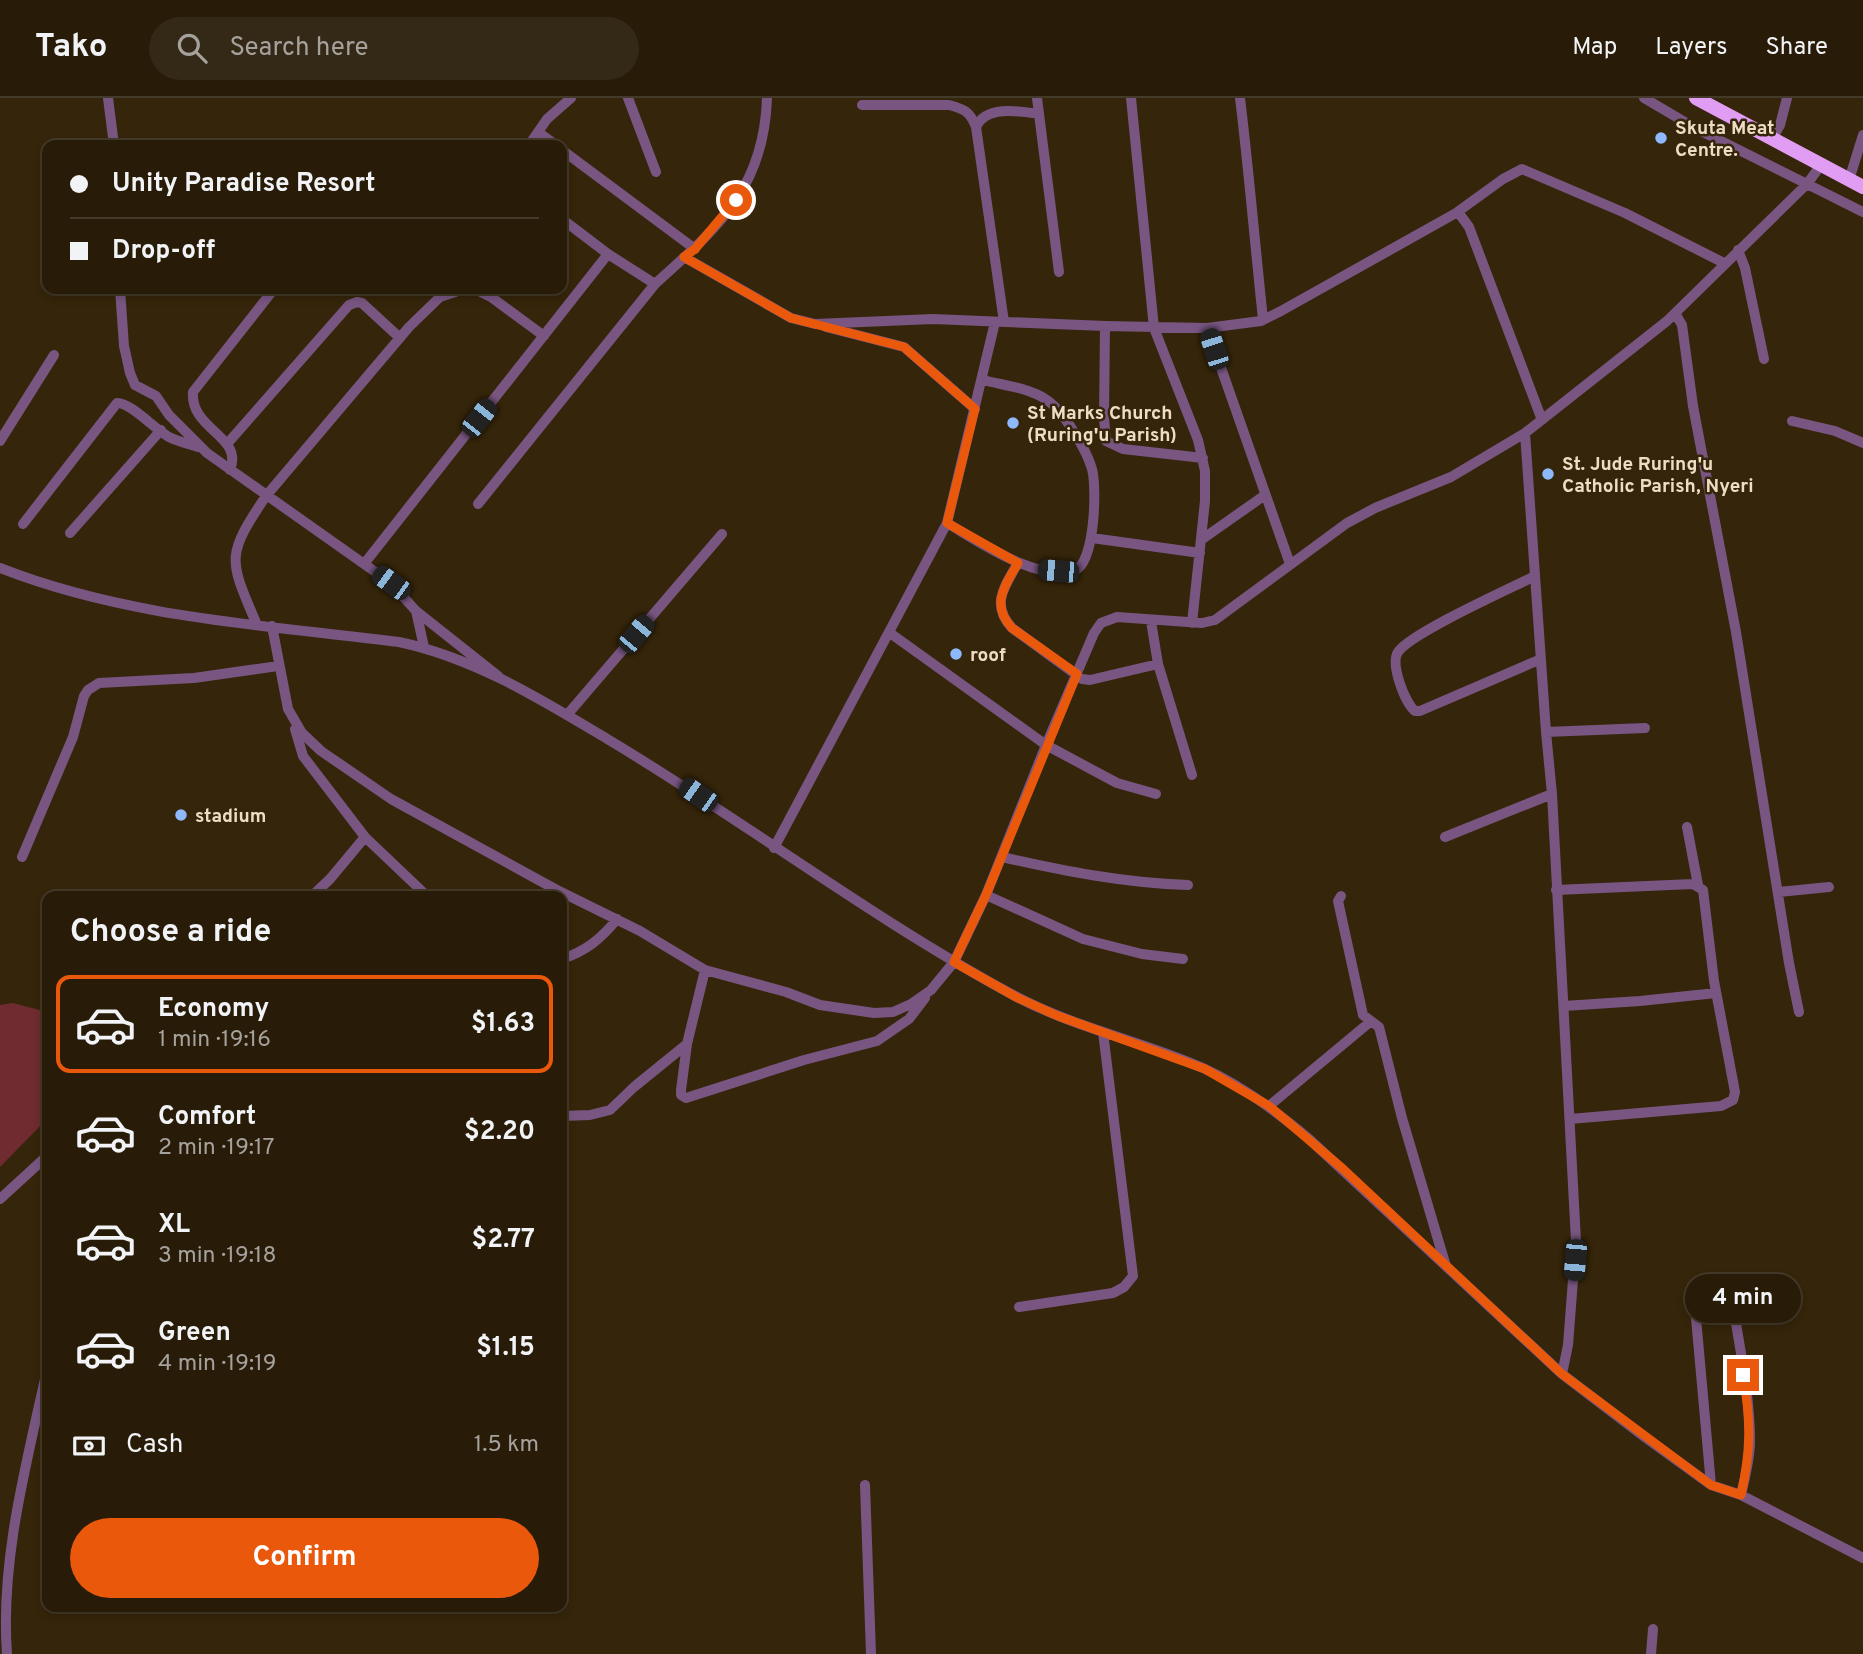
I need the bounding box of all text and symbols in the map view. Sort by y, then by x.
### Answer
search box [149,17,639,80]
text: Tako [35,27,107,69]
icon: search [173,29,211,67]
text: Search here [229,32,368,65]
text: Map [1572,33,1617,63]
text: Layers [1655,33,1727,63]
text: Share [1765,33,1828,63]
place label: Skuta Meat Centre. [1675,117,1775,163]
marker: Skuta Meat Centre. [1653,130,1669,146]
text: Unity Paradise Resort [112,168,376,201]
route start [720,184,752,216]
text: Drop-off [112,235,215,268]
car [1198,326,1231,372]
car [458,395,501,441]
place label: St Marks Church (Ruring'u Parish) [1027,402,1177,448]
marker: St Marks Church (Ruring'u Parish) [1005,415,1021,431]
place label: St. Jude Ruring'u Catholic Parish, Nyeri [1562,453,1754,499]
marker: St. Jude Ruring'u Catholic Parish, Nyeri [1540,466,1556,482]
car [1037,559,1080,583]
car [368,562,415,604]
car [615,611,658,657]
place label: roof [970,644,1006,668]
marker: roof [948,646,964,662]
car [675,774,722,816]
place label: stadium [195,805,266,829]
marker: stadium [173,807,189,823]
text: Choose a ride [70,913,271,953]
icon: car [74,993,137,1056]
text: Economy [158,993,269,1026]
text: $1.63 [471,1008,535,1041]
text: 1 min · 19:16 [158,1026,271,1055]
icon: car [74,1101,137,1164]
text: Comfort [158,1101,256,1134]
text: $2.20 [464,1116,535,1149]
text: 2 min · 19:17 [158,1134,275,1163]
icon: car [74,1209,137,1272]
text: XL [158,1209,190,1242]
text: $2.77 [471,1224,535,1257]
car [1563,1238,1588,1282]
text: 3 min · 19:18 [158,1242,276,1271]
callout: 4 min [1685,1274,1801,1322]
text: 4 min [1713,1284,1773,1313]
icon: car [74,1317,137,1380]
text: Green [158,1317,231,1350]
text: $1.15 [476,1332,535,1365]
text: 4 min · 19:19 [158,1350,277,1379]
route end [1727,1359,1759,1391]
icon: cash [70,1427,108,1465]
text: Cash [126,1429,183,1462]
text: 1.5 km [474,1431,539,1460]
button: Confirm [70,1518,539,1598]

